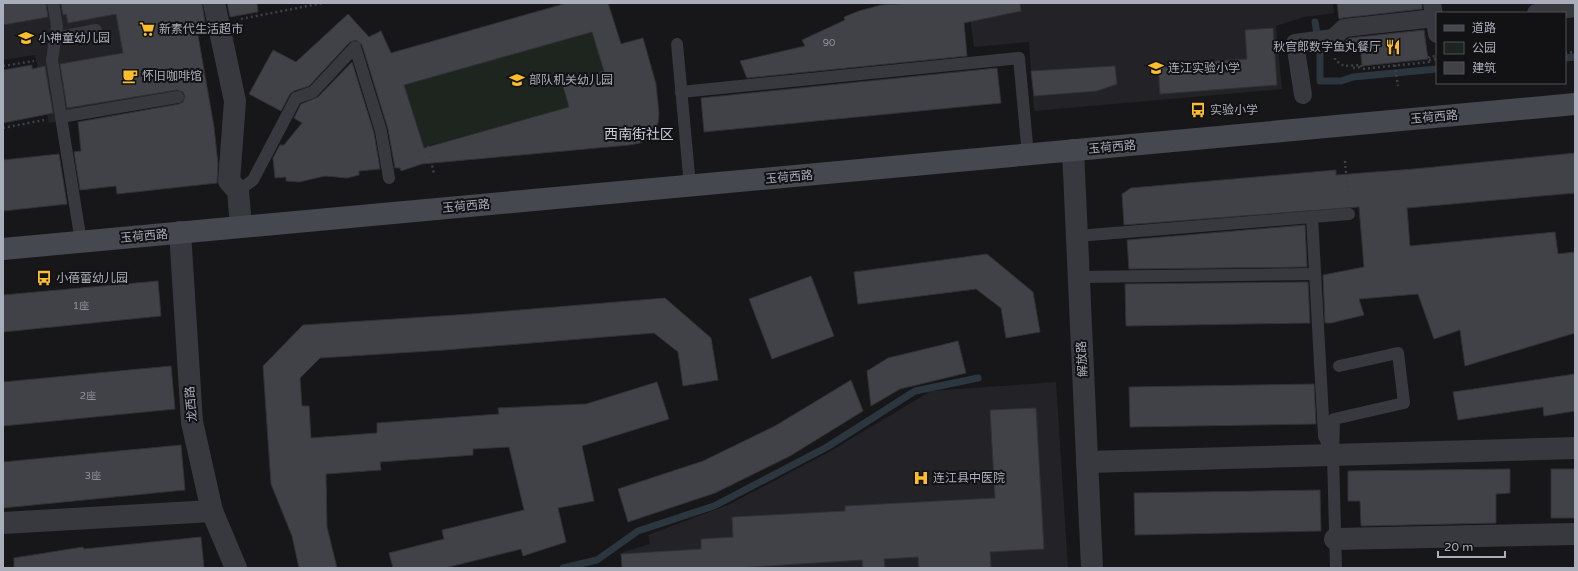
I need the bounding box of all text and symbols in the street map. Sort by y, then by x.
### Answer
legend [1436,12,1566,84]
supermarket icon: 新素代生活超市 [138,20,156,38]
text: 道路 [1472,21,1496,35]
place label: 新素代生活超市 [159,22,243,36]
school or university icon: 小神童幼儿园 [17,29,35,47]
place label: 小神童幼儿园 [38,31,110,45]
house number: 90 [823,37,835,49]
restaurant icon: 秋官郎数字鱼丸餐厅 [1384,38,1402,56]
place label: 秋官郎数字鱼丸餐厅 [1273,40,1381,54]
text: 公园 [1472,41,1496,55]
school or university icon: 连江实验小学 [1147,59,1165,77]
place label: 连江实验小学 [1168,61,1240,75]
text: 建筑 [1472,61,1496,75]
cafe icon: 怀旧咖啡馆 [121,67,139,85]
place label: 怀旧咖啡馆 [142,69,202,83]
school or university icon: 部队机关幼儿园 [508,71,526,89]
place label: 部队机关幼儿园 [529,73,613,87]
bus stop icon: 实验小学 [1189,101,1207,119]
place label: 实验小学 [1210,103,1258,117]
street label: 玉荷西路 [1409,108,1459,126]
district label: 西南街社区 [604,126,674,143]
street label: 玉荷西路 [1087,138,1137,156]
street label: 玉荷西路 [764,168,814,186]
street label: 玉荷西路 [441,197,491,215]
street label: 玉荷西路 [119,227,169,245]
bus stop icon: 小蓓蕾幼儿园 [35,269,53,287]
place label: 小蓓蕾幼儿园 [56,271,128,285]
house number: 1座 [73,300,89,312]
street label: 解放路 [1074,341,1090,377]
street label: 龙西路 [182,385,200,423]
house number: 2座 [80,390,96,402]
hospital icon: 连江县中医院 [912,469,930,487]
house number: 3座 [85,470,101,482]
place label: 连江县中医院 [933,471,1005,485]
scale bar [1438,533,1505,559]
text: 20 m [1444,540,1473,554]

